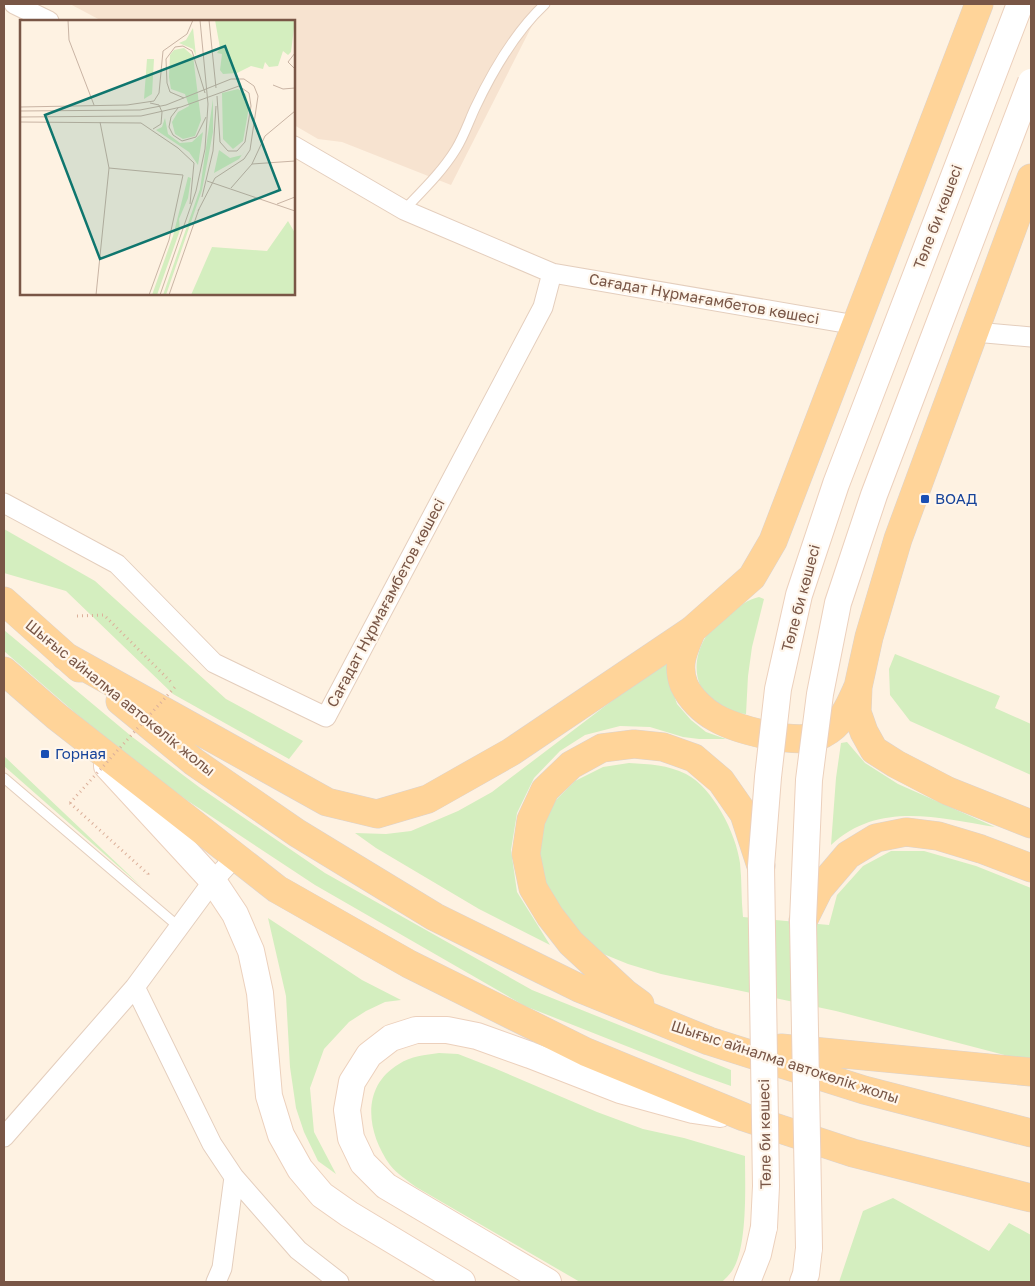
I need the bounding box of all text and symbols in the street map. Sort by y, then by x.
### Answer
inset map [20,20,295,295]
street label: Төле би көшесі [909,162,965,271]
street label: Сағадат Нұрмағамбетов көшесі [587,269,821,328]
place label: ВОАД [935,489,977,507]
marker: ВОАД [919,493,931,505]
street label: Сағадат Нұрмағамбетов көшесі [322,495,449,710]
street label: Төле би көшесі [777,542,823,653]
street label: Шығыс айналма автокөлік жолы [22,615,219,779]
place label: Горная [55,744,106,762]
marker: Горная [39,748,51,760]
street label: Шығыс айналма автокөлік жолы [669,1016,901,1106]
street label: Төле би көшесі [754,1079,774,1189]

